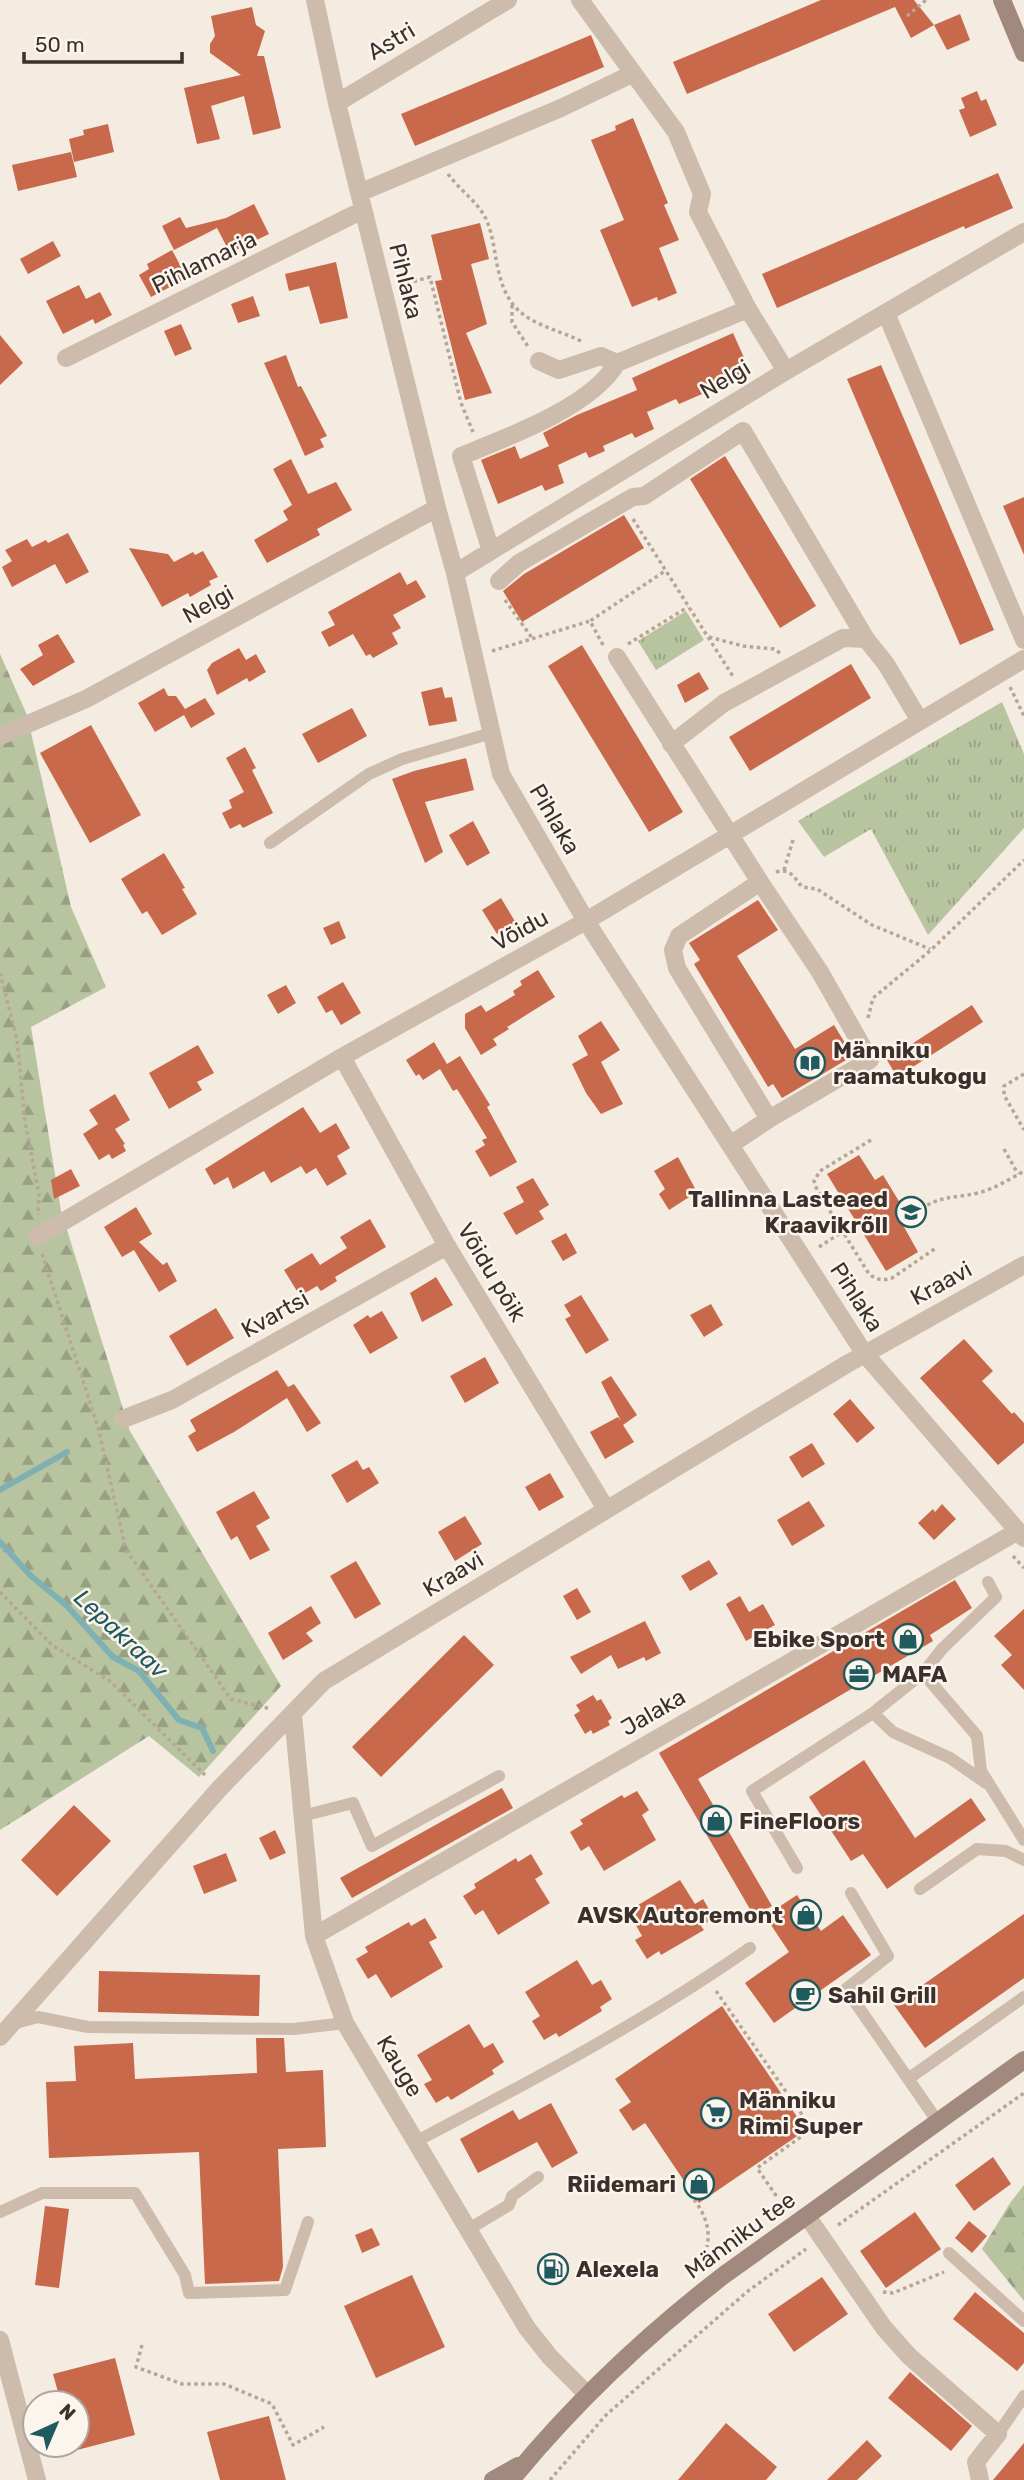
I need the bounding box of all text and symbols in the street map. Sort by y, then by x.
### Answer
street label: Astri [362,16,420,66]
scale bar [24,21,182,65]
text: 50 m [35,32,85,57]
street label: Pihlamarja [147,225,261,299]
street label: Pihlaka [383,240,429,322]
street label: Nelgi [695,353,755,405]
street label: Nelgi [178,579,238,629]
street label: Pihlaka [524,779,586,859]
street label: Võidu [487,903,553,957]
place label: Männiku raamatukogu [833,1036,987,1090]
library icon: Männiku raamatukogu [793,1046,827,1080]
place label: Tallinna Lasteaed Kraavikrõll [688,1185,888,1239]
school or university icon: Tallinna Lasteaed Kraavikrõll [894,1195,928,1229]
street label: Võidu põik [452,1218,532,1327]
street label: Kraavi [905,1255,977,1311]
street label: Pihlaka [824,1257,890,1337]
street label: Kvartsi [236,1284,314,1344]
street label: Kraavi [418,1545,488,1603]
water label: Lepakraav [68,1584,174,1685]
shop icon: Ebike Sport [891,1622,925,1656]
place label: Ebike Sport [753,1625,885,1653]
office icon: MAFA [842,1657,876,1691]
place label: MAFA [882,1660,948,1688]
street label: Jalaka [616,1682,690,1742]
shop icon: FineFloors [699,1804,733,1838]
place label: FineFloors [739,1807,861,1835]
shop icon: AVSK Autoremont [789,1898,823,1932]
place label: AVSK Autoremont [577,1901,783,1929]
cafe icon: Sahil Grill [788,1978,822,2012]
place label: Sahil Grill [828,1981,937,2009]
street label: Kauge [371,2030,429,2102]
place label: Männiku Rimi Super [739,2086,863,2140]
supermarket icon: Männiku Rimi Super [699,2096,733,2130]
shop icon: Riidemari [682,2167,716,2201]
place label: Riidemari [567,2170,676,2198]
street label: Männiku tee [679,2185,801,2285]
fuel station icon: Alexela [536,2252,570,2286]
place label: Alexela [576,2255,659,2283]
north arrow [21,2389,91,2459]
text: N [55,2399,80,2425]

